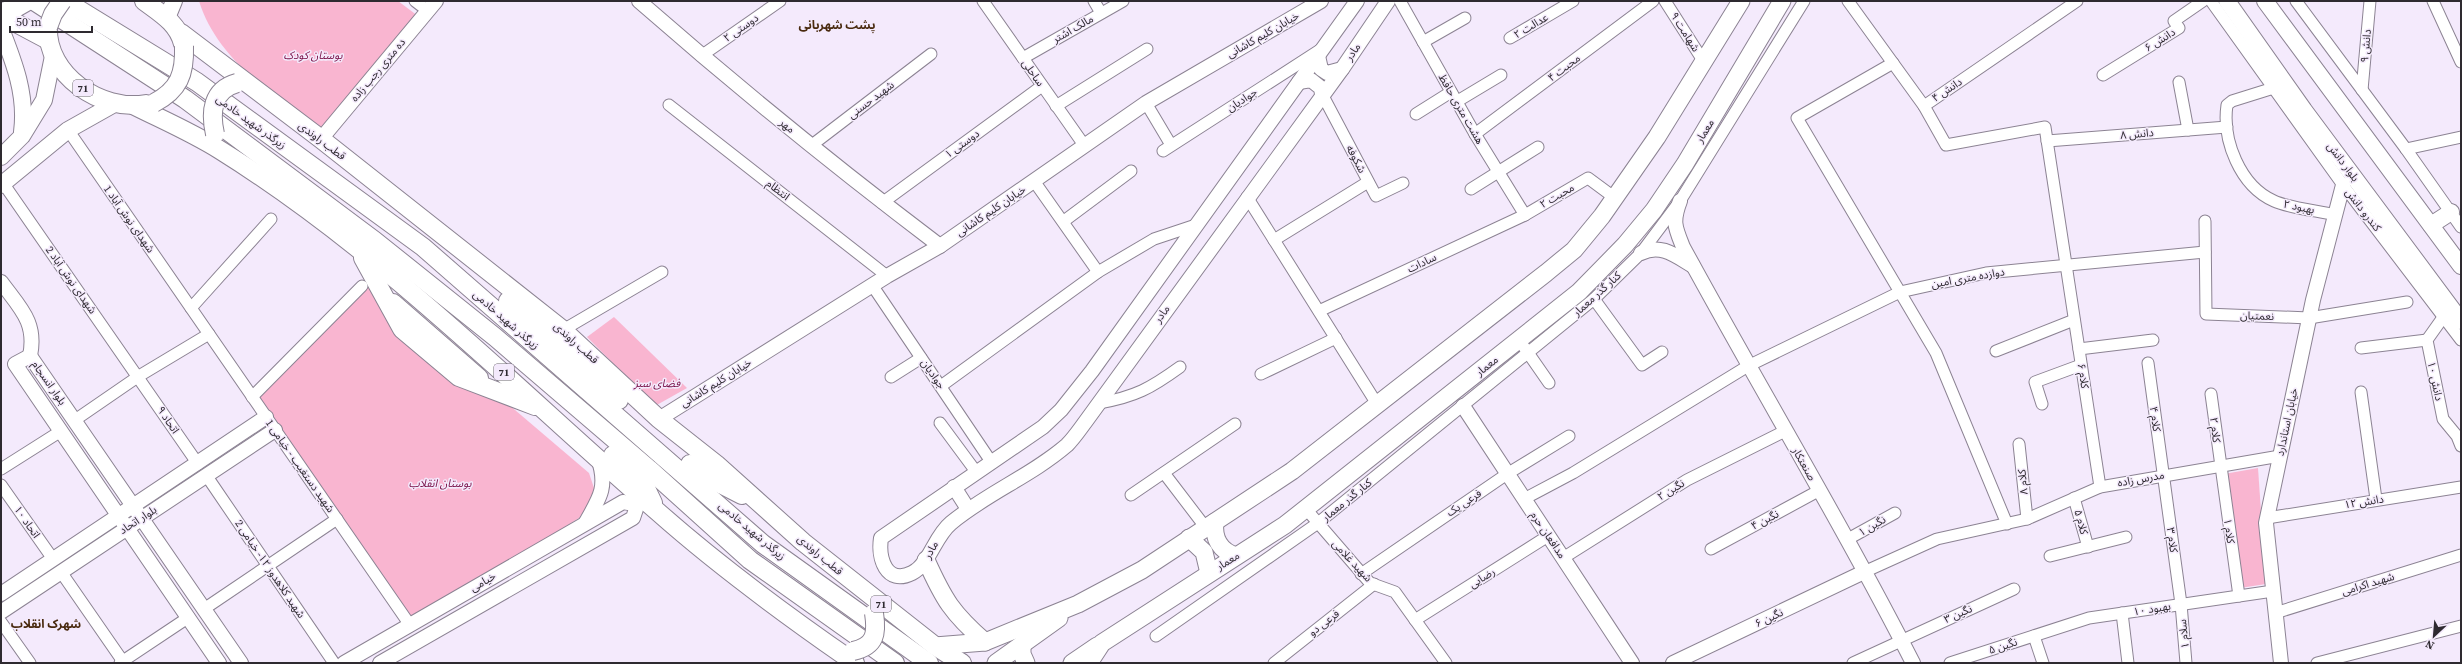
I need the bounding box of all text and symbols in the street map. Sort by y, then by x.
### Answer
scale bar [10,8,92,34]
street label: خیابان کلیم کاشانی [1224,8,1303,63]
street label: شهامت ۹ [1667,9,1703,55]
street label: دوستی ۲ [720,10,762,46]
street label: عدالت ۲ [1511,10,1551,42]
street label: مالک اشتر [1049,11,1096,47]
text: 50 m [16,14,42,30]
district label: پشت شهربانی [798,17,876,34]
street label: دانش ۶ [2142,25,2178,55]
street label: دانش ۹ [2357,29,2375,63]
street label: ده متری رجب زاده [347,35,409,105]
street label: مادر [1341,40,1364,65]
park label: بوستان کودک [284,48,343,63]
street label: محبت ۴ [1545,51,1584,85]
street label: ساحلی [1018,57,1048,90]
street label: هشت متری حافظ [1435,71,1487,147]
street label: دانش ۴ [1929,74,1965,106]
street label: شهید حسنی [845,77,898,122]
road number: 71 [73,80,93,96]
street label: جوادیان [1224,84,1261,115]
street label: زیرگذر شهید خادمی [213,91,289,153]
street label: مهر [775,115,798,137]
street label: معمار [1692,116,1718,146]
street label: قطب راوندی [295,118,349,164]
street label: دانش ۸ [2120,125,2154,143]
street label: دوستی ۱ [941,126,983,162]
street label: بلوار دانش [2323,139,2363,185]
street label: شکوفه [1342,142,1370,176]
street label: انتظام [763,176,793,204]
street label: محبت ۲ [1537,180,1577,212]
street label: شهدای نوش آباد 1 [100,182,158,256]
street label: خیابان کلیم کاشانی [953,182,1030,241]
street label: کندرو دانش [2342,185,2385,235]
street label: بهبود ۲ [2282,196,2316,218]
street label: شهدای نوش آباد 2 [42,243,100,317]
street label: سادات [1405,250,1439,276]
street label: دوازده متری امین [1930,264,2006,292]
street label: کنار گذر معمار [1569,268,1625,320]
street label: زیرگذر شهید خادمی [470,287,542,353]
street label: مادر [1150,302,1174,327]
street label: نعمتیان [2240,308,2274,324]
street label: قطب راوندی [550,319,602,367]
street label: معمار [1472,352,1502,380]
street label: خیابان کلیم کاشانی [678,355,755,412]
street label: جوادیان [917,356,949,392]
street label: بلوار انسجام [28,358,70,408]
street label: دانش ۱۰ [2424,360,2446,402]
street label: کلام ۶ [2074,362,2092,390]
road number: 71 [494,364,514,380]
park label: فضای سبز [633,376,681,391]
street label: خیابان استاندارد [2272,386,2302,457]
street label: اتحاد ۹ [153,403,183,437]
street label: کلام ۴ [2146,405,2164,433]
street label: شهید دستغیب - خیامی 1 [262,416,338,516]
street label: کلام ۲ [2206,417,2224,444]
street label: صنعتکار [1788,444,1820,484]
street label: مدرس زاده [2116,467,2166,490]
street label: کلام ۸ [2014,468,2032,495]
street label: کنار گذر معمار [1318,475,1375,525]
park label: بوستان انقلاب [409,476,472,491]
street label: نگین ۲ [1654,476,1688,504]
street label: فرعی یک [1444,486,1485,520]
street label: دانش ۱۲ [2343,491,2385,513]
street label: زیرگذر شهید خادمی [715,498,789,564]
street label: بلوار اتحاد [116,502,160,538]
street label: اتحاد ۱۰ [10,503,44,541]
street label: نگین ۴ [1748,506,1782,534]
street label: مدافعان حرم [1527,508,1569,562]
street label: کلام ۵ [2070,508,2092,537]
street label: نگین ۱ [1855,512,1889,540]
street label: شهید کلاهدوز ۱۲- خیامی 2 [231,517,309,622]
street label: کلام ۱ [2220,517,2238,545]
street label: کلام ۳ [2163,526,2181,554]
street label: قطب راوندی [794,531,846,579]
street label: شهید غلامی [1329,537,1376,586]
street label: مادر [920,538,942,562]
street label: معمار [1213,548,1243,575]
street label: رضایی [1466,564,1498,592]
street label: خیامی [467,568,499,595]
street label: شهید اکرامی [2340,569,2397,599]
road number: 71 [871,596,891,612]
street label: بهبود ۱۰ [2132,599,2172,619]
street label: نگین ۳ [1941,601,1975,627]
street label: نگین ۶ [1752,605,1786,631]
street label: فرعی دو [1305,606,1343,640]
district label: شهرک انقلاب [11,616,81,632]
north arrow [2414,616,2454,656]
street label: سلام ۱ [2175,618,2193,649]
street label: نگین ۵ [1987,634,2019,658]
text: N [2423,636,2437,653]

